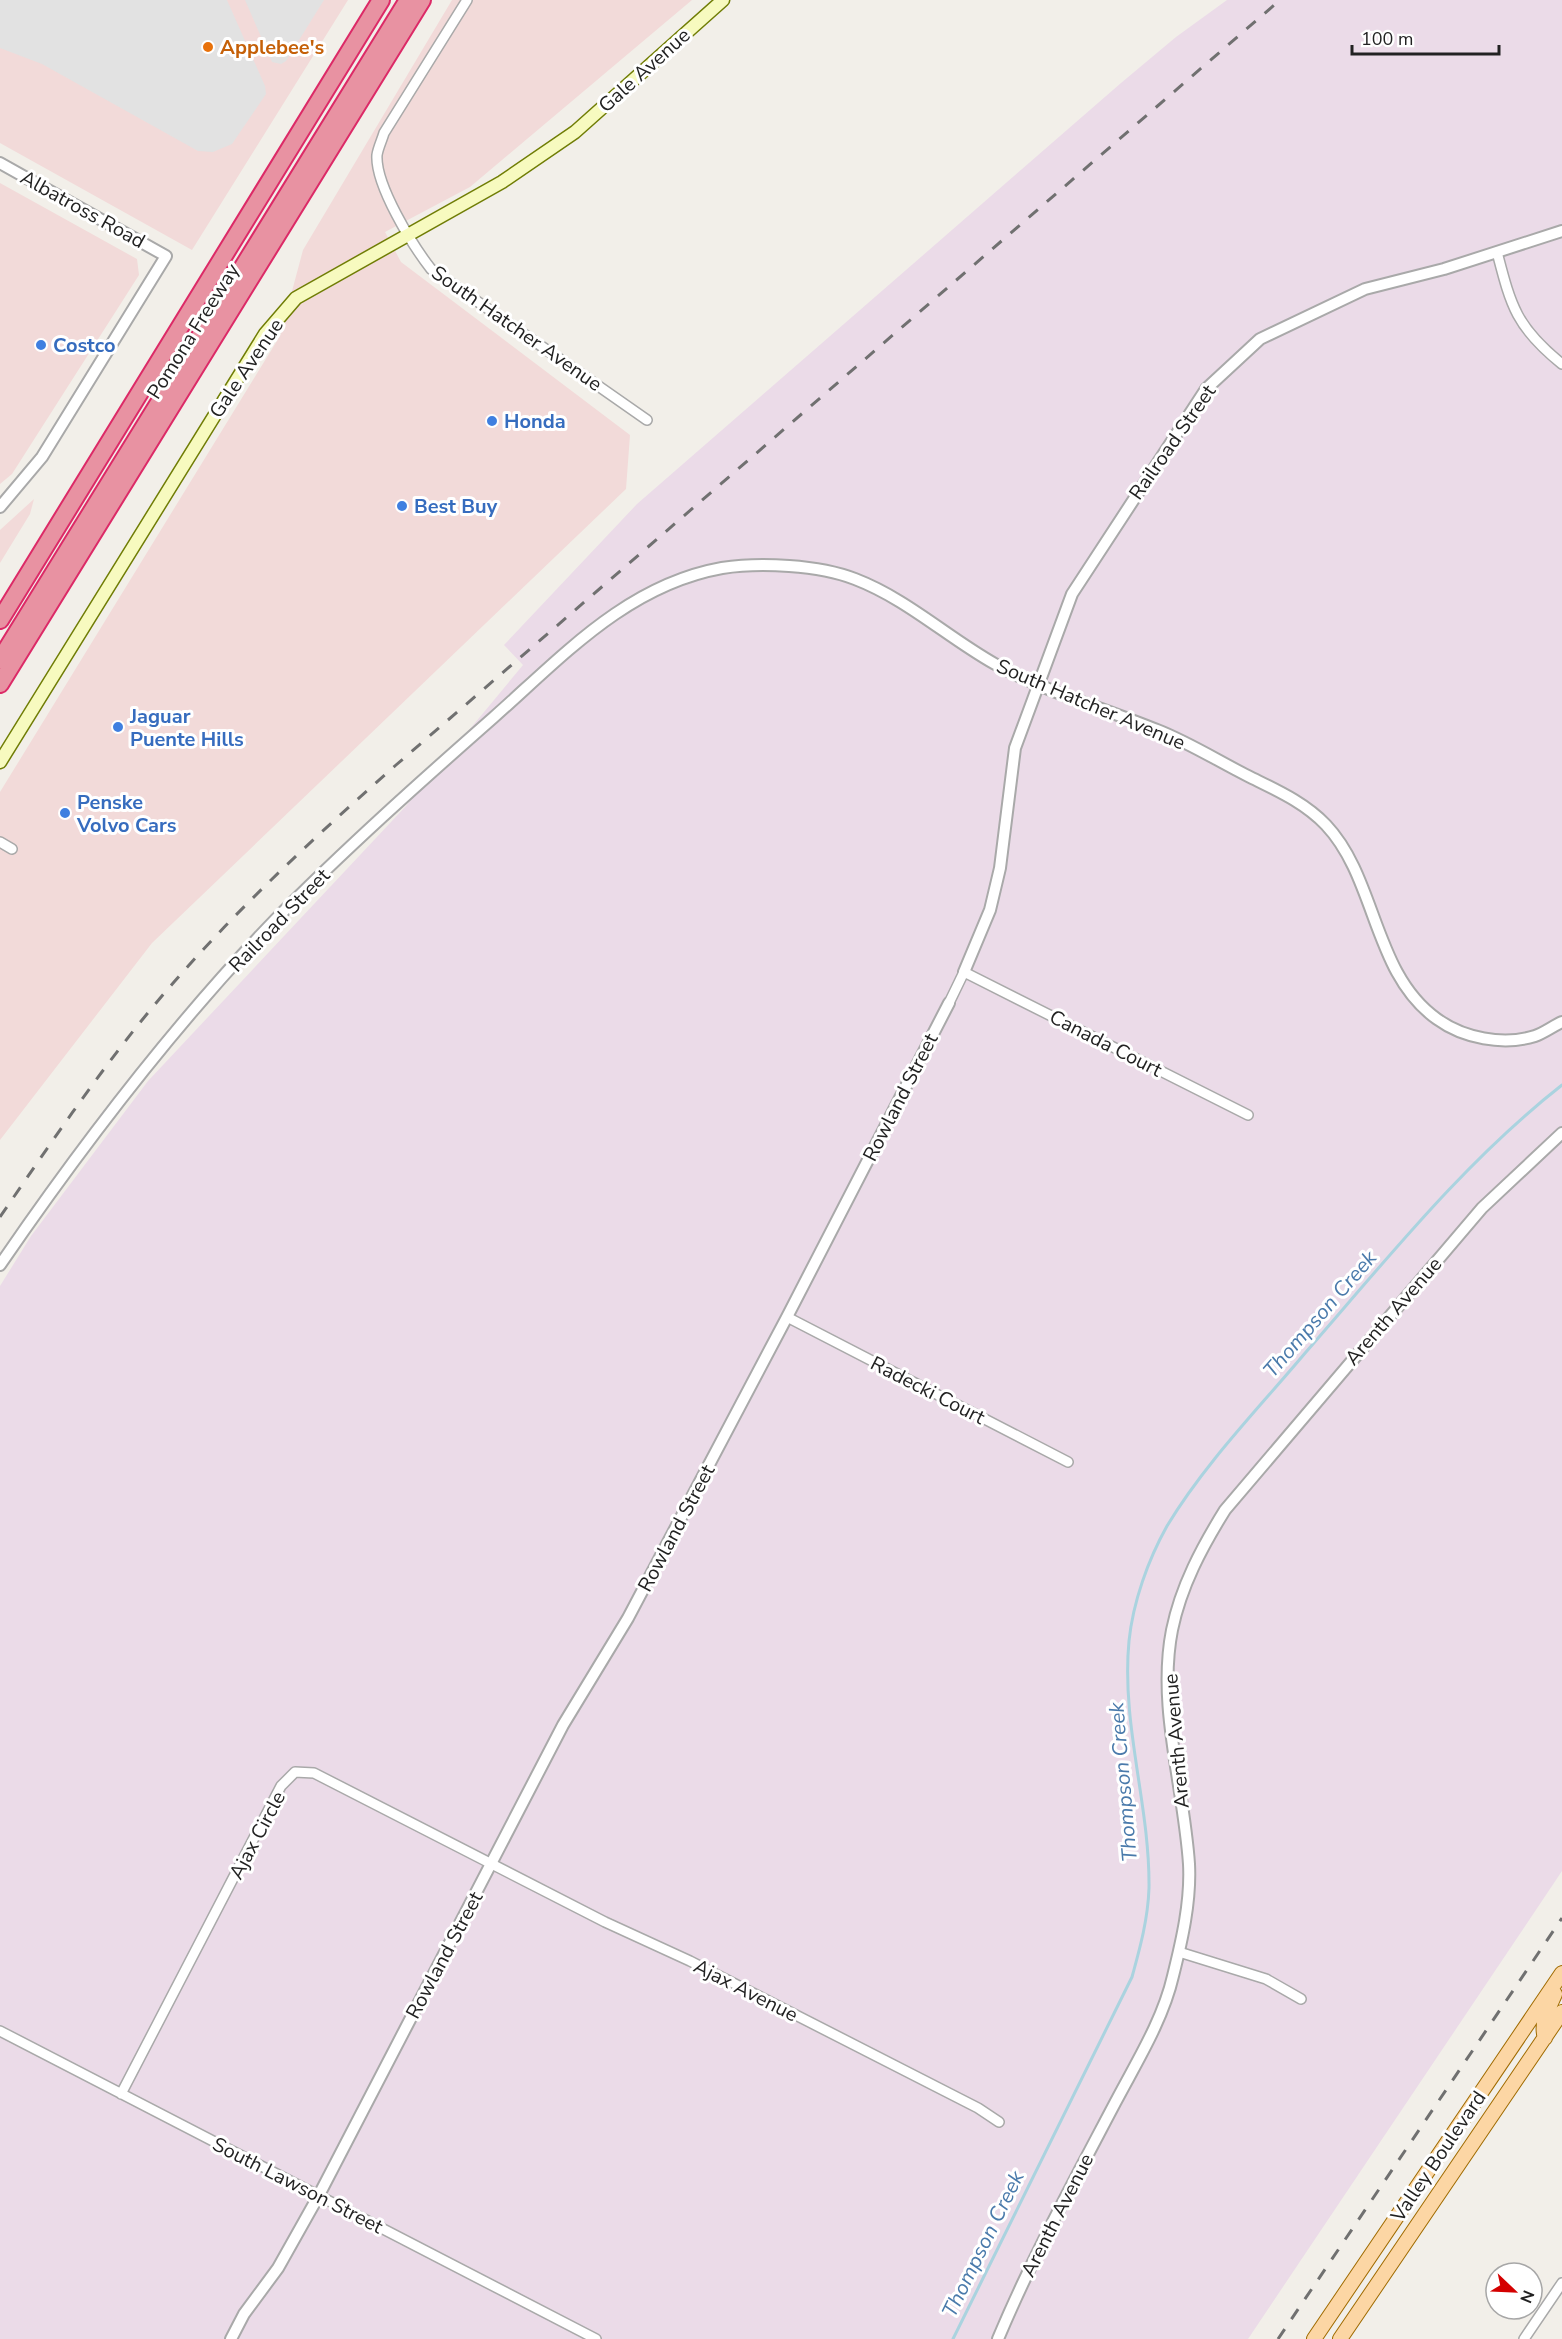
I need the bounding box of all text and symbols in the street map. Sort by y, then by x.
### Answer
scale bar [1352,18,1499,56]
street label: Gale Avenue [593,22,696,119]
text: 100 m [1361,27,1413,51]
place label: Applebee's [220,34,325,61]
marker: Applebee's [201,40,215,54]
street label: Albatross Road [16,164,150,255]
street label: Pomona Freeway [141,258,246,404]
street label: South Hatcher Avenue [426,259,607,398]
street label: Gale Avenue [203,313,290,423]
place label: Costco [53,332,115,359]
marker: Costco [34,338,48,352]
street label: Railroad Street [1123,379,1223,505]
place label: Honda [504,408,566,435]
marker: Honda [485,414,499,428]
place label: Best Buy [414,493,498,520]
marker: Best Buy [395,499,409,513]
street label: South Hatcher Avenue [992,652,1189,756]
place label: Jaguar Puente Hills [129,703,244,753]
marker: Jaguar Puente Hills [111,720,125,734]
place label: Penske Volvo Cars [76,789,177,839]
marker: Penske Volvo Cars [58,806,72,820]
street label: Railroad Street [223,862,337,978]
street label: Canada Court [1045,1004,1168,1084]
street label: Rowland Street [857,1028,945,1166]
water label: Thompson Creek [1257,1244,1383,1384]
street label: Arenth Avenue [1339,1251,1448,1371]
street label: Radecki Court [866,1350,991,1431]
street label: Rowland Street [632,1459,722,1596]
street label: Arenth Avenue [1157,1672,1196,1809]
water label: Thompson Creek [1102,1701,1144,1863]
street label: Ajax Circle [223,1786,292,1884]
street label: Rowland Street [400,1886,490,2023]
street label: Ajax Avenue [689,1953,803,2028]
street label: Valley Boulevard [1384,2086,1492,2228]
street label: South Lawson Street [208,2131,389,2241]
street label: Arenth Avenue [1015,2149,1100,2282]
water label: Thompson Creek [935,2166,1031,2322]
north arrow [1484,2261,1544,2321]
text: N [1514,2287,1539,2306]

